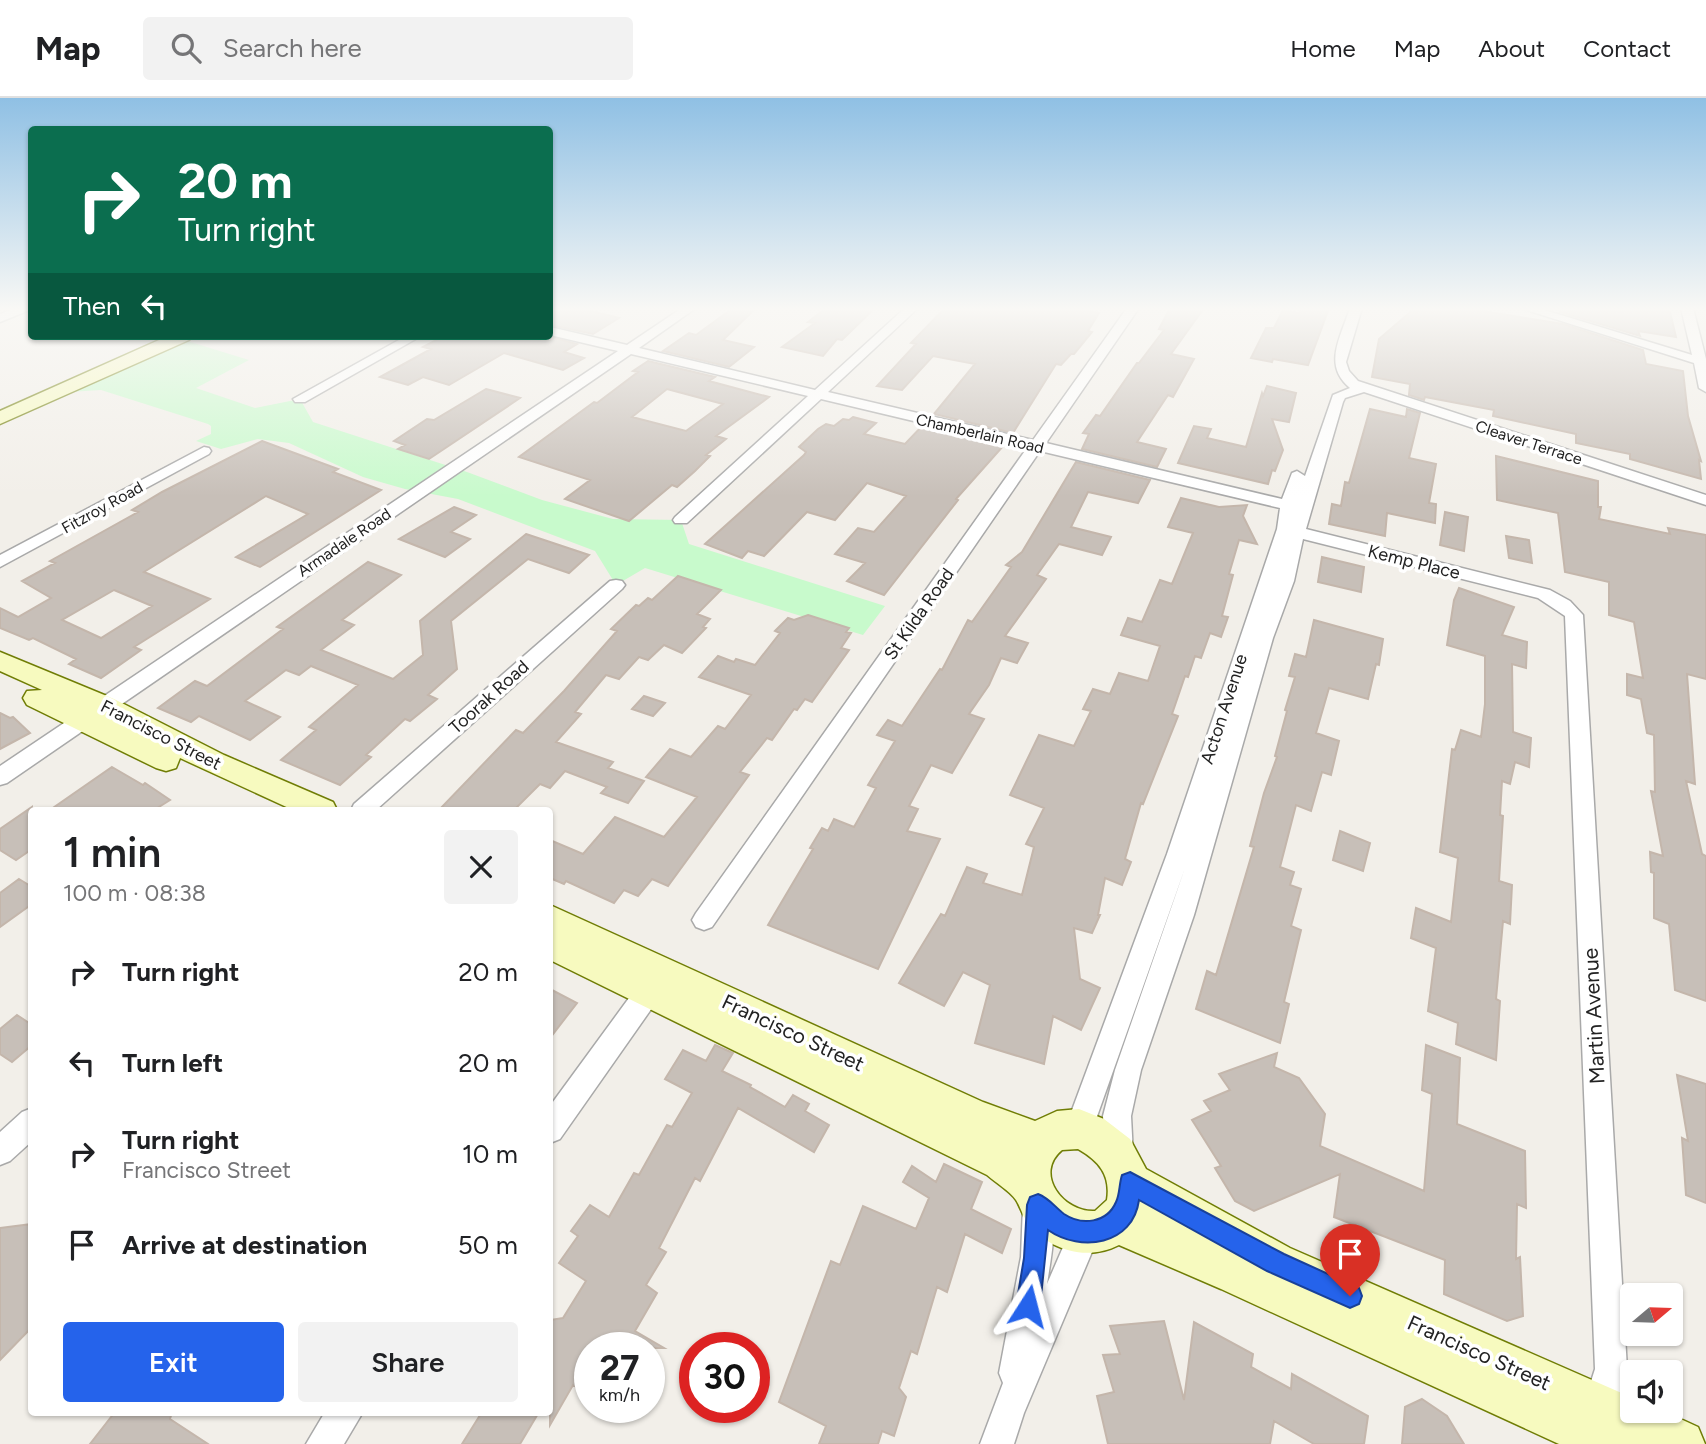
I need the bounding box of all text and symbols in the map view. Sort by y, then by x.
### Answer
search box [143,17,633,80]
text: Map [35,29,101,68]
icon: search [167,29,205,67]
text: Search here [223,32,362,64]
text: Home [1290,34,1356,63]
text: Map [1394,34,1440,63]
text: About [1478,34,1545,63]
text: Contact [1583,34,1671,63]
text: 20 m [178,151,293,210]
icon: right [63,154,154,245]
text: Turn right [178,211,316,249]
icon: left [135,287,173,325]
text: Then [63,290,121,322]
street label: Chamberlain Road [914,410,1046,457]
street label: Cleaver Terrace [1473,416,1585,469]
street label: Fitzroy Road [58,477,146,538]
street label: Armadale Road [294,504,395,581]
street label: Kemp Place [1366,540,1463,584]
street label: St Kilda Road [879,564,959,664]
street label: Acton Avenue [1196,651,1252,767]
street label: Toorak Road [445,656,533,738]
street label: Francisco Street [97,695,225,775]
text: 1 min [63,827,161,878]
button: close [444,830,518,904]
text: 100 m · 08:38 [63,879,206,907]
street label: Martin Avenue [1577,947,1610,1085]
icon: right [63,953,101,991]
text: Turn right [122,956,239,988]
text: 20 m [458,956,518,988]
street label: Francisco Street [718,989,868,1076]
icon: left [63,1044,101,1082]
text: Turn left [122,1047,223,1079]
text: 20 m [458,1047,518,1079]
text: Turn right [122,1124,239,1156]
icon: right [63,1135,101,1173]
text: 10 m [462,1138,518,1170]
text: Francisco Street [122,1156,291,1184]
pin [1320,1224,1380,1296]
icon: arrive [63,1226,101,1264]
text: Arrive at destination [122,1229,367,1261]
text: 50 m [458,1229,518,1261]
icon: arrive [1331,1235,1369,1273]
position arrow [991,1269,1065,1343]
north arrow [1620,1283,1684,1346]
map controls [1620,1283,1683,1423]
street label: Francisco Street [1404,1310,1555,1395]
button: Exit [63,1322,284,1402]
button: Share [298,1322,518,1402]
speed limit sign: 30 [679,1332,770,1423]
text: 27 [600,1347,639,1389]
button: sound [1620,1360,1683,1423]
text: km/h [599,1384,640,1406]

